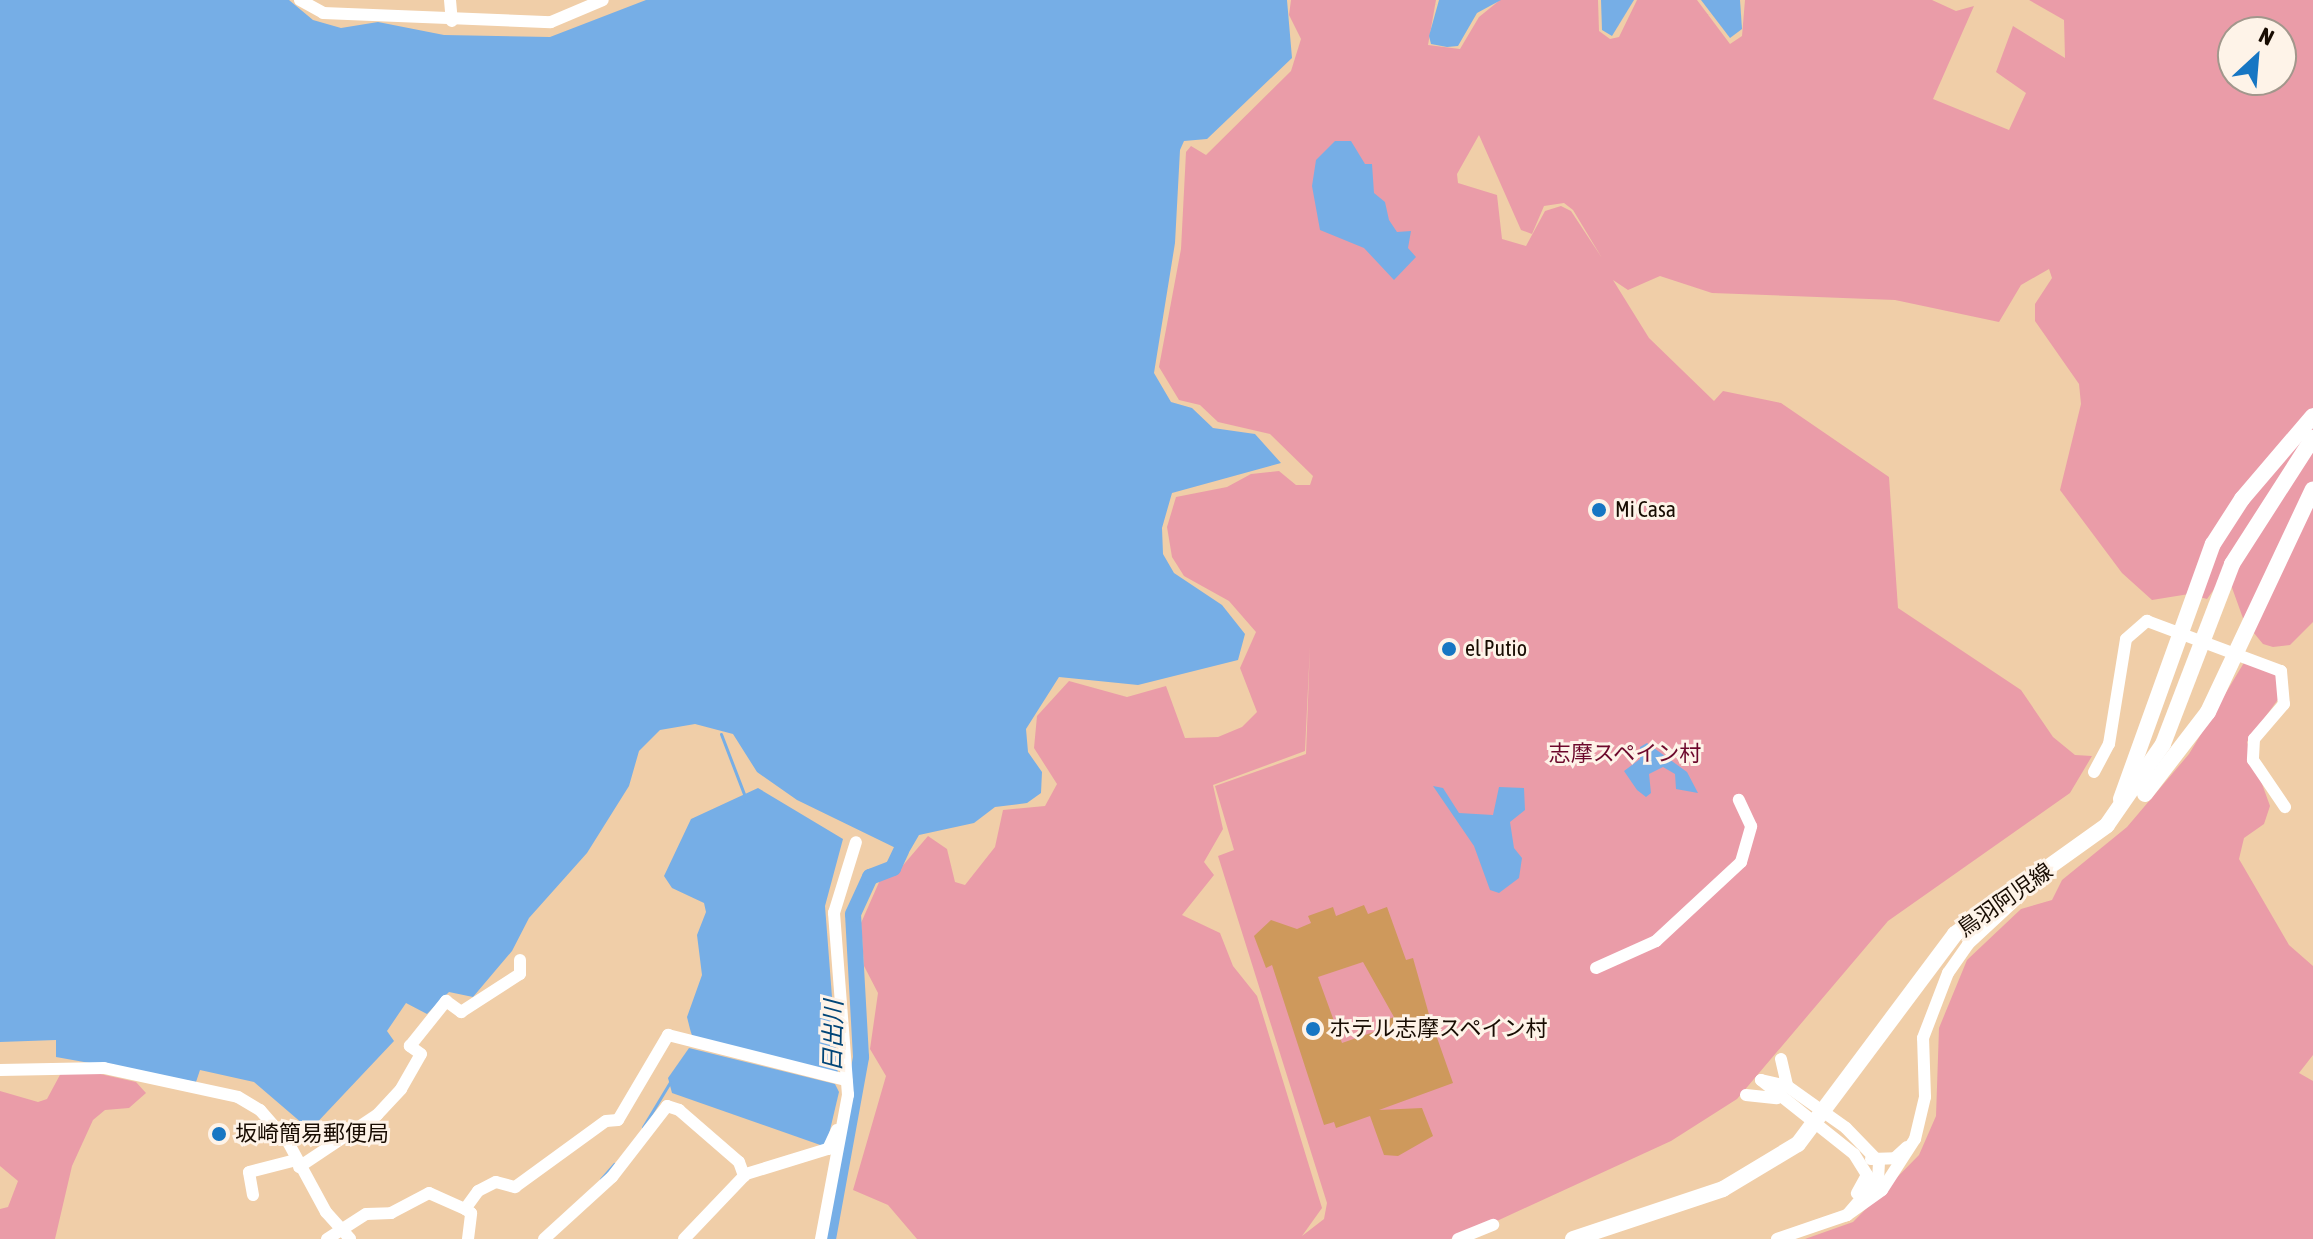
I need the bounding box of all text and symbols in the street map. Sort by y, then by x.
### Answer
north arrow [2217,16,2297,96]
text: N [2255,22,2278,51]
place label: Mi Casa [1615,497,1676,523]
marker: Mi Casa [1590,501,1608,519]
place label: el Putio [1465,636,1527,662]
marker: el Putio [1440,640,1458,658]
park label: 志摩スペイン村 [1548,741,1702,767]
street label: 鳥羽阿児線 [1952,858,2058,942]
water label: 日出川 [818,1000,848,1072]
place label: ホテル志摩スペイン村 [1329,1016,1549,1042]
marker: ホテル志摩スペイン村 [1304,1020,1322,1038]
place label: 坂崎簡易郵便局 [235,1121,389,1147]
marker: 坂崎簡易郵便局 [210,1125,228,1143]

